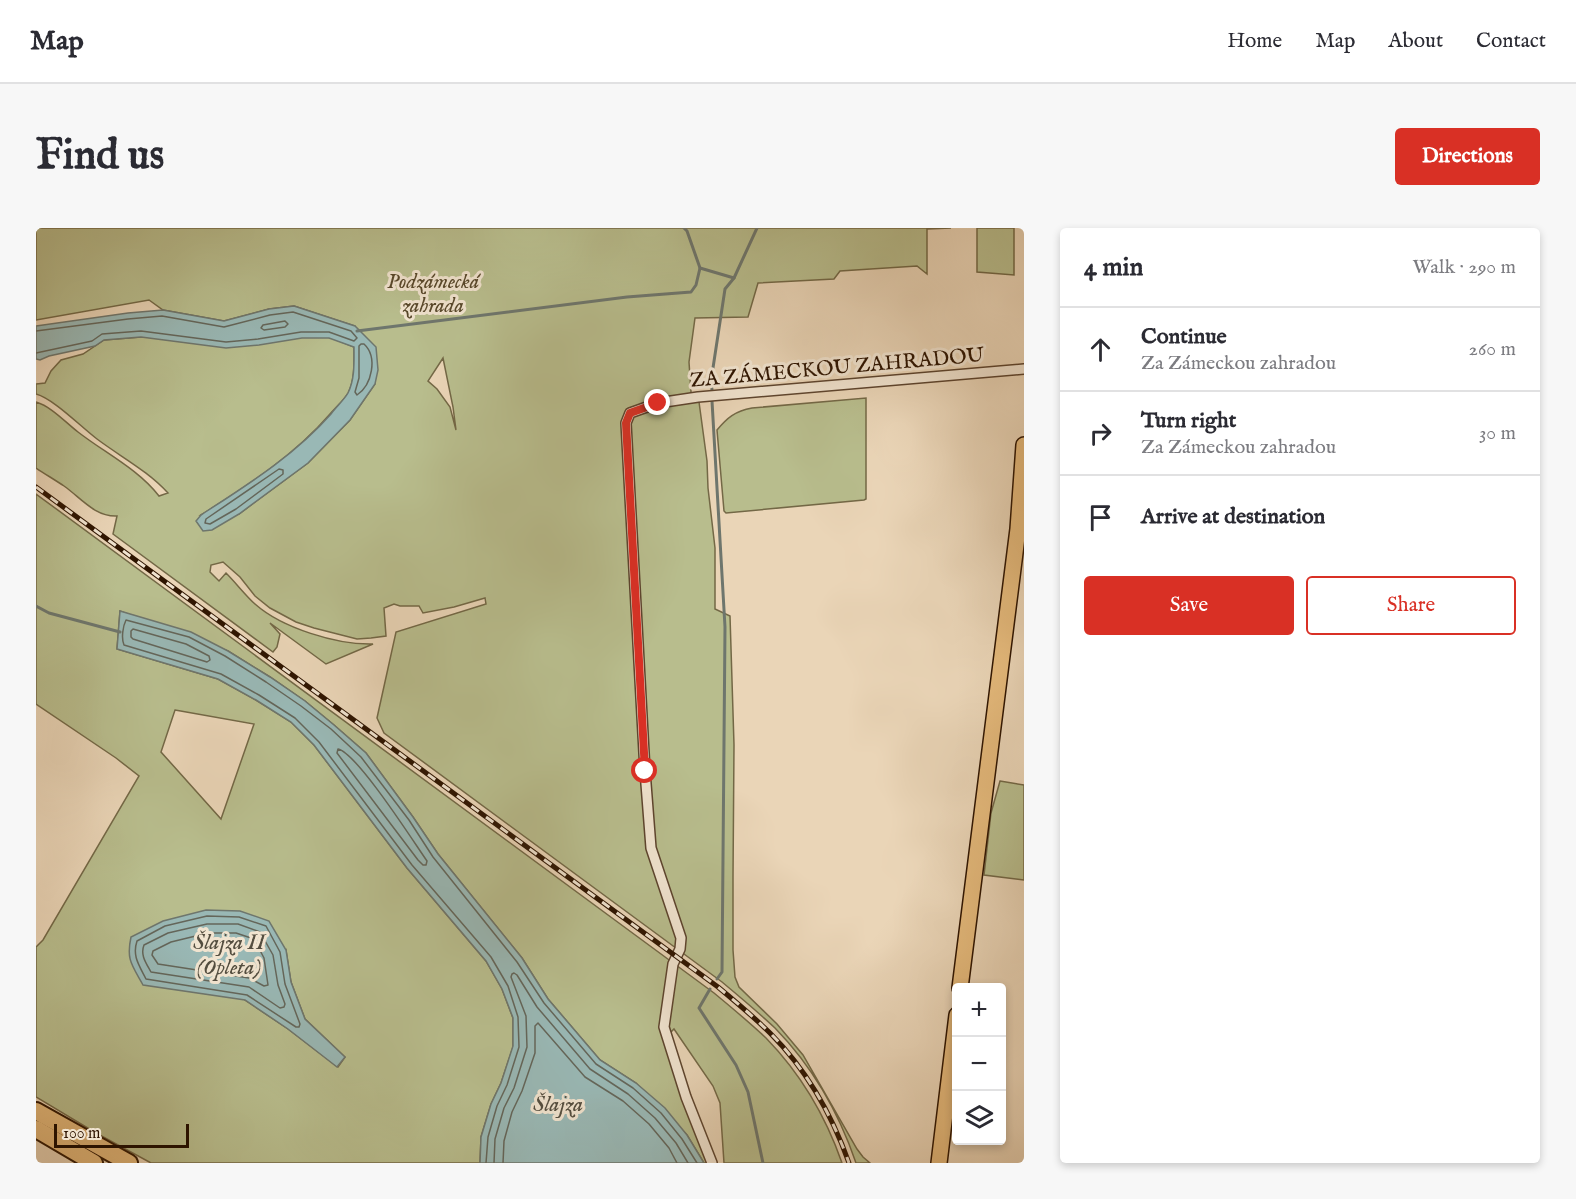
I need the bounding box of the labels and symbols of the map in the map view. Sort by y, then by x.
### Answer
park label: Podzámecká zahrada [387,269,482,320]
street label: ZA ZÁMECKOU ZAHRADOU [689,341,985,395]
route end [644,389,670,415]
route start [631,757,657,783]
water label: Šlajza II (Opleta) [193,929,267,982]
water label: Šlajza [533,1091,583,1119]
scale bar [54,1121,189,1148]

